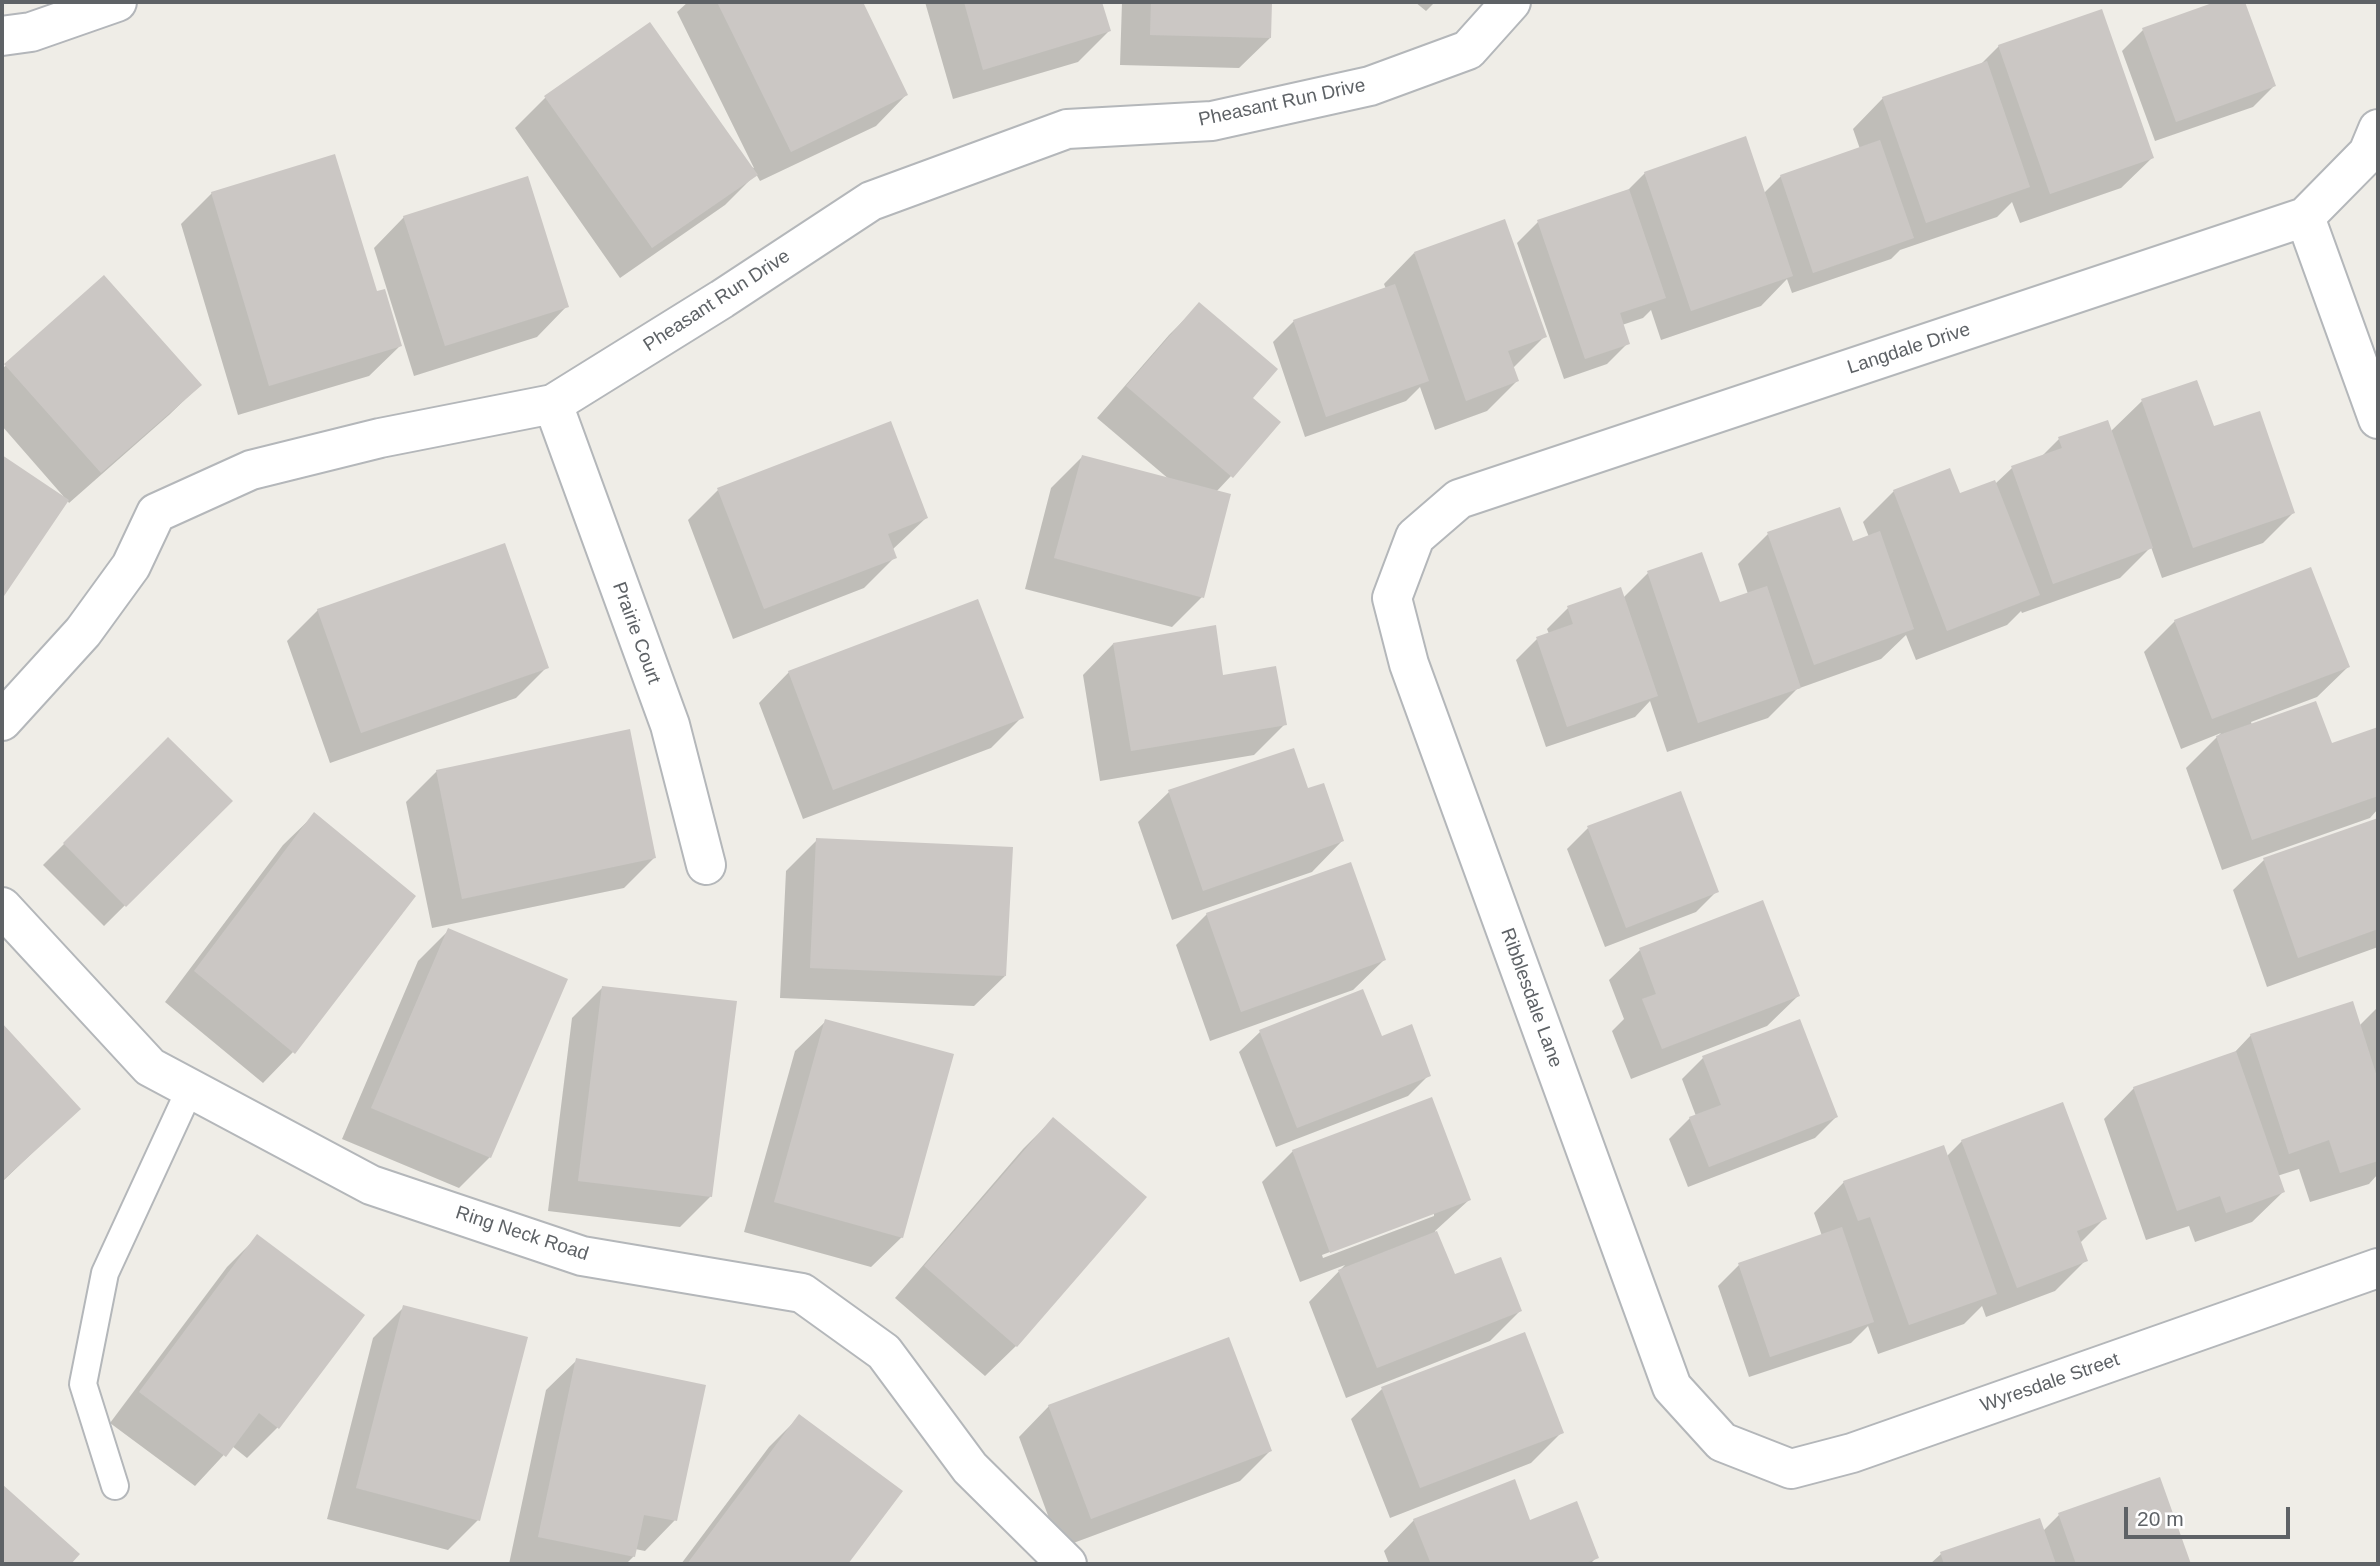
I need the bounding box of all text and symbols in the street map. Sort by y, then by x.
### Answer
street label: Pheasant Run Drive [1196,74,1368,132]
street label: Pheasant Run Drive [639,245,795,357]
street label: Langdale Drive [1845,318,1973,380]
street label: Prairie Court [607,579,665,687]
street label: Ribblesdale Lane [1495,925,1567,1071]
street label: Ring Neck Road [453,1202,591,1266]
street label: Wyresdale Street [1977,1349,2123,1417]
scale bar [2128,1492,2294,1536]
text: 20 m [2137,1507,2184,1530]

